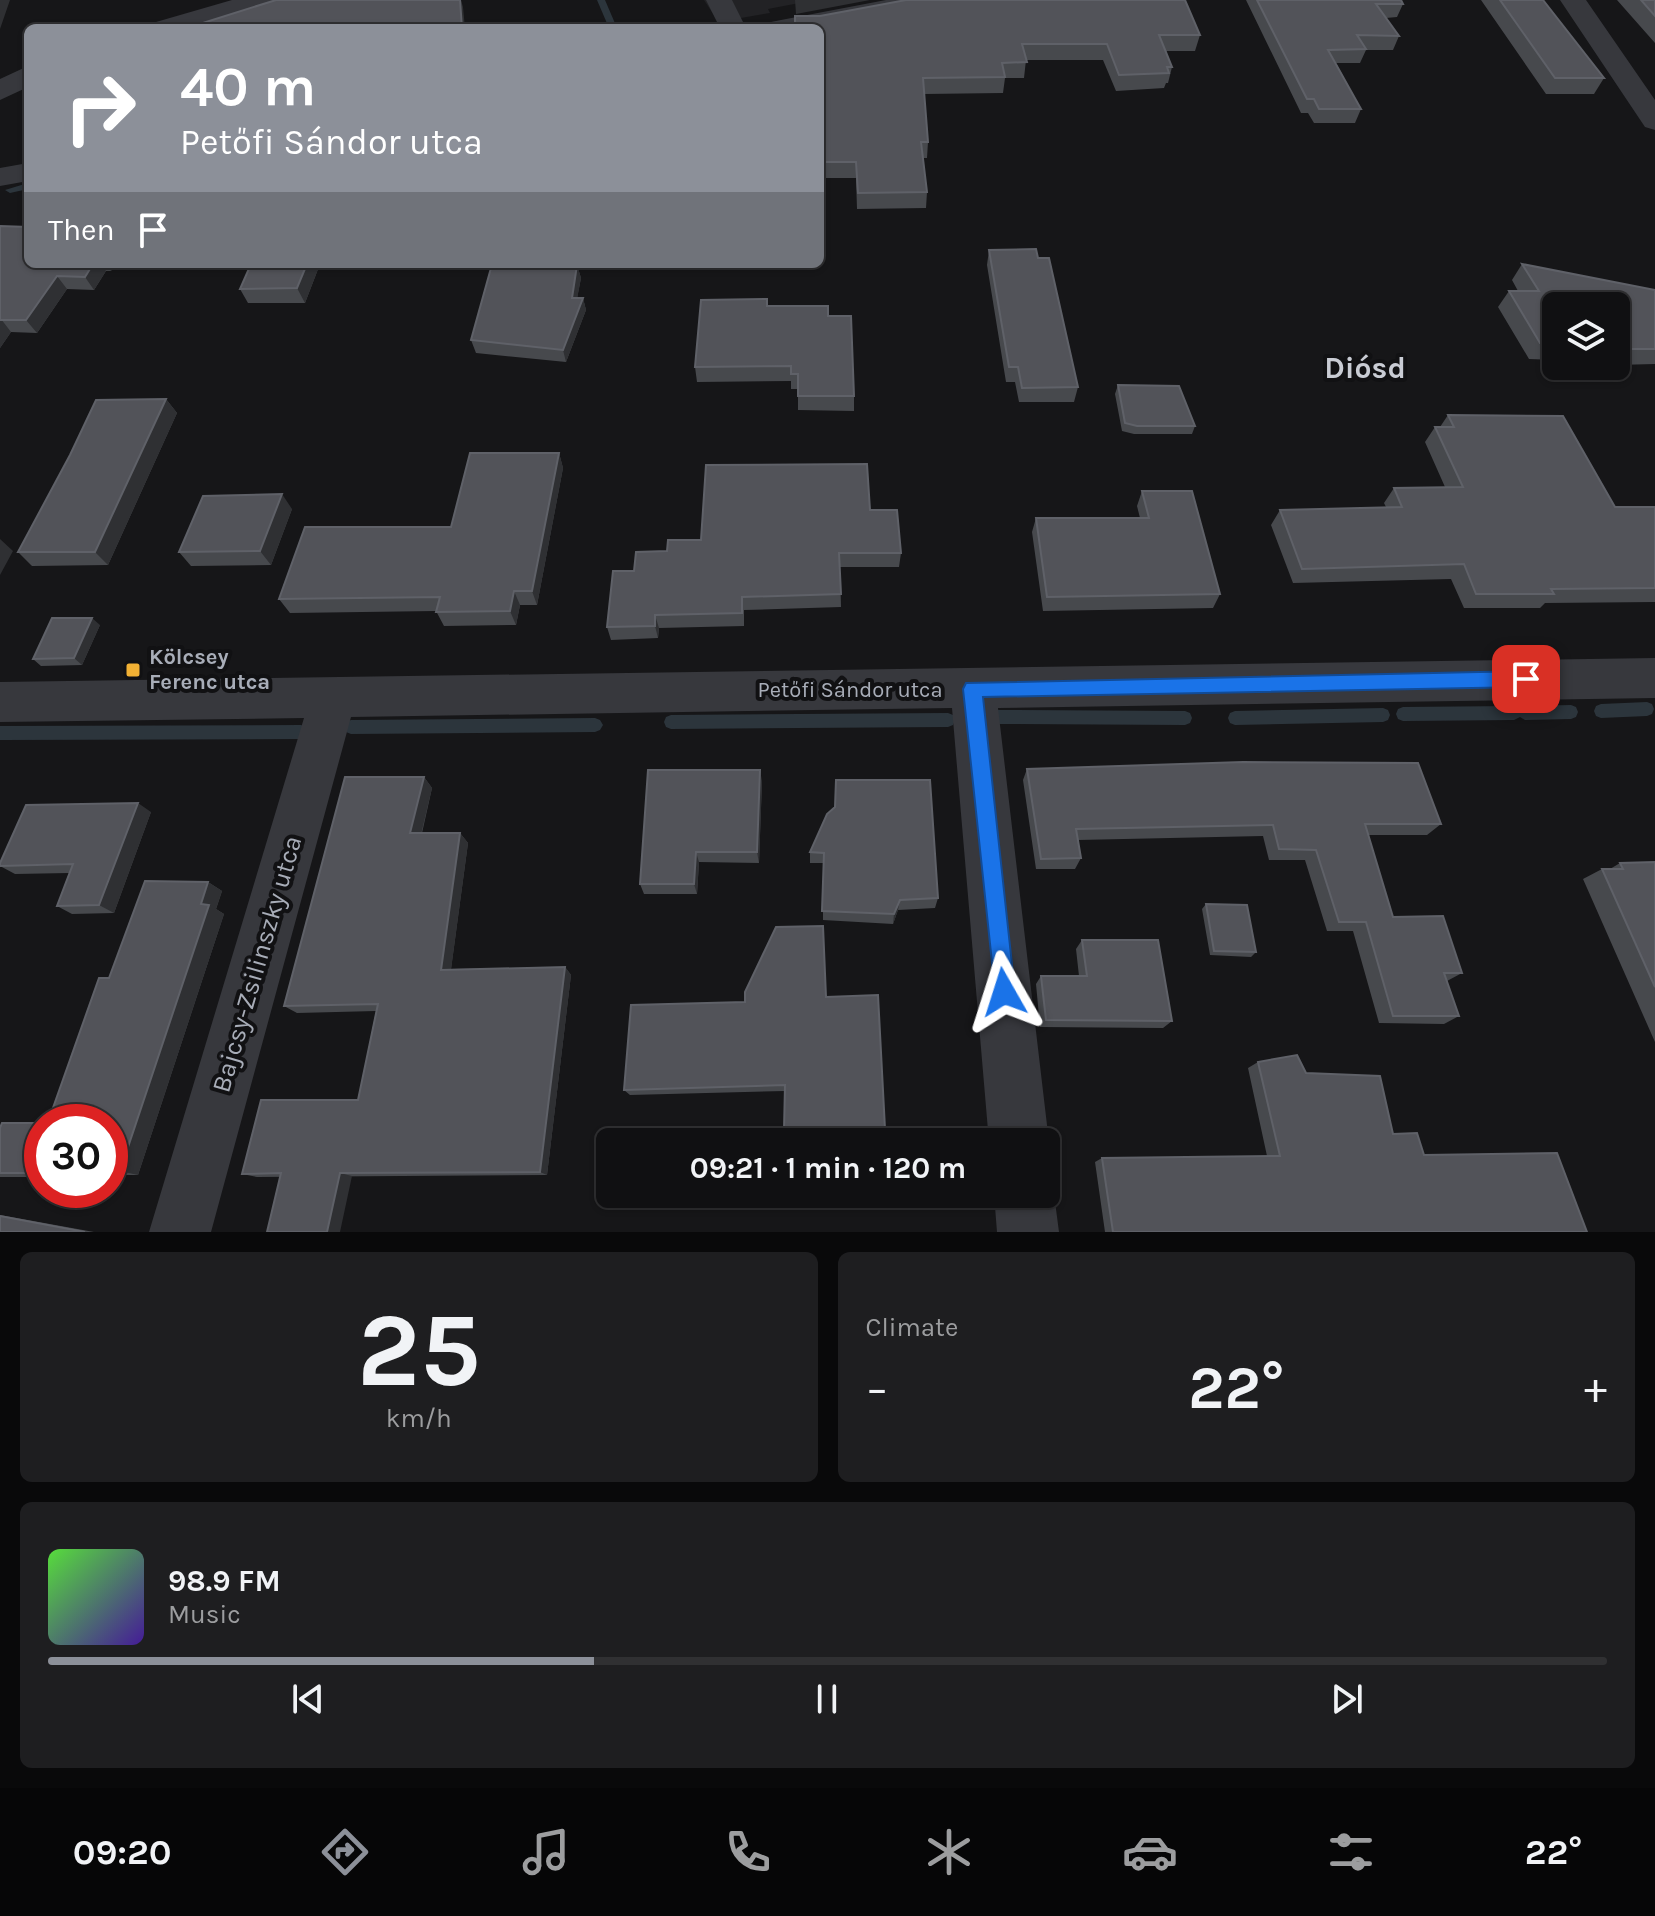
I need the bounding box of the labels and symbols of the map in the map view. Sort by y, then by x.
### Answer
district label: Diósd [1324,350,1406,386]
place label: Kölcsey Ferenc utca [149,644,270,695]
pin [1492,645,1560,713]
marker: Kölcsey Ferenc utca [124,661,142,679]
street label: Petőfi Sándor utca [757,677,943,703]
street label: Bajcsy-Zsilinszky utca [205,832,309,1096]
position arrow [962,950,1046,1034]
speed limit sign: 30 [24,1104,128,1208]

